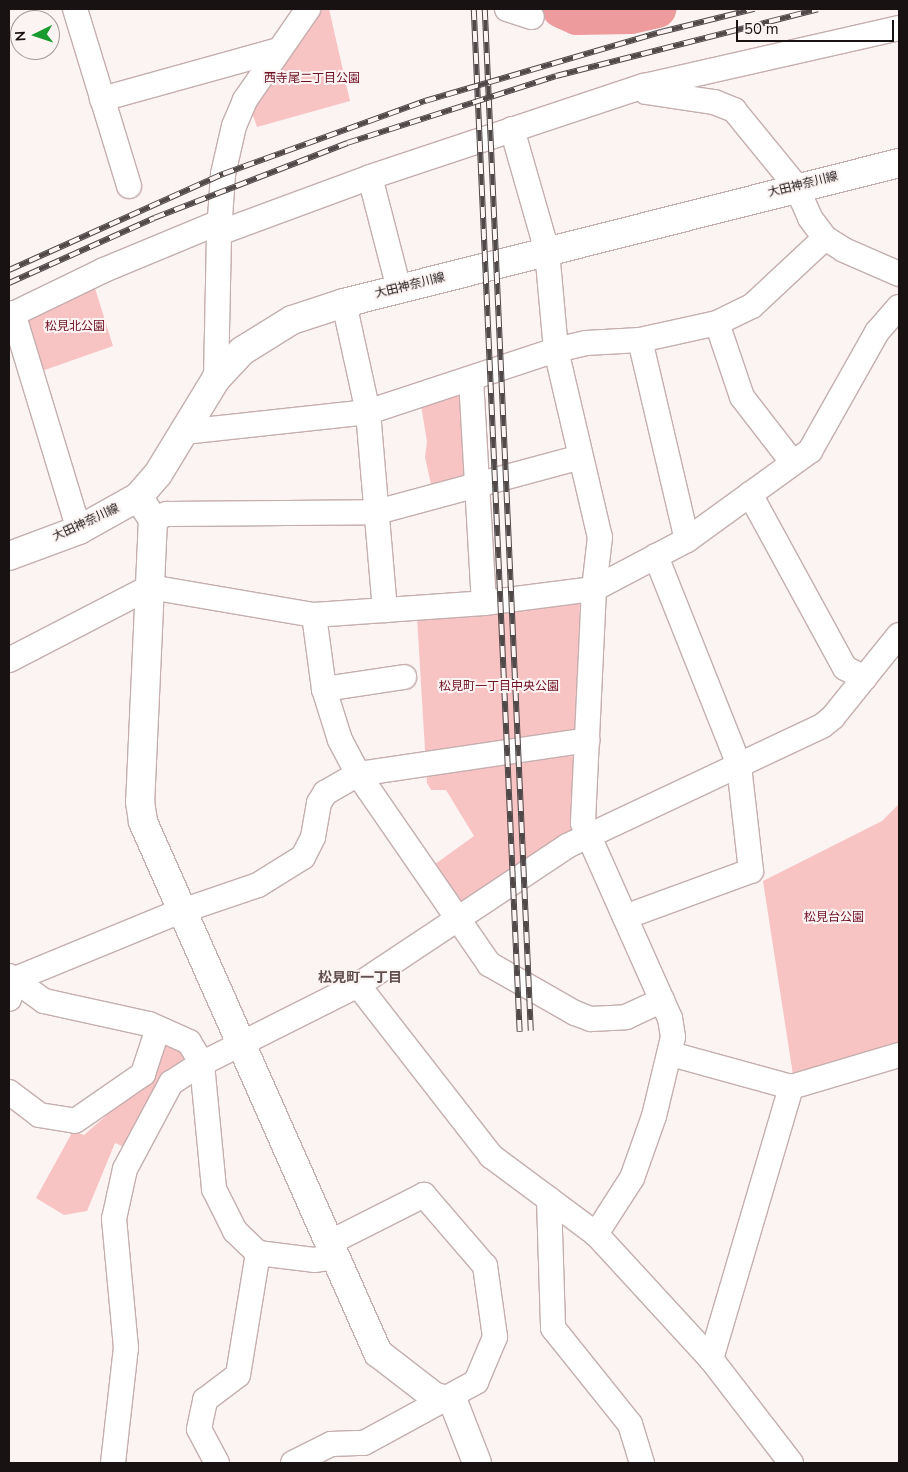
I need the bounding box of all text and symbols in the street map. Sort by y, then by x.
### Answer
north arrow [10,10,60,60]
scale bar [738,10,896,42]
text: 50 m [744,19,779,39]
text: N [11,30,30,42]
park label: 西寺尾二丁目公園 [264,72,360,86]
street label: 大田神奈川線 [766,169,840,201]
street label: 大田神奈川線 [373,270,447,302]
park label: 松見北公園 [45,320,105,334]
street label: 大田神奈川線 [50,501,122,545]
park label: 松見町一丁目中央公園 [439,680,559,694]
park label: 松見台公園 [804,911,864,925]
district label: 松見町一丁目 [318,970,402,986]

